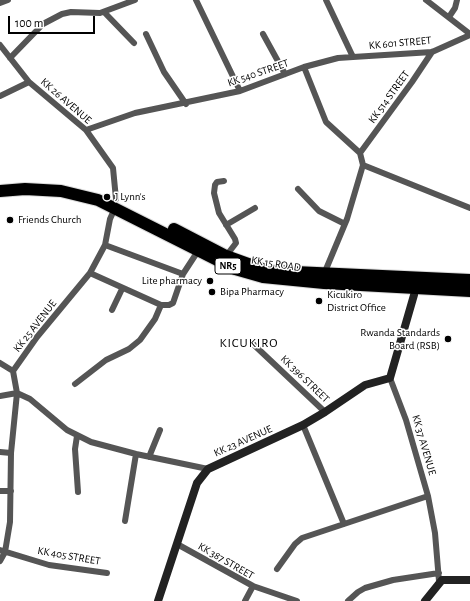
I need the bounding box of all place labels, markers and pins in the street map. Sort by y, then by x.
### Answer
place label: J Lynn's [115,190,146,204]
marker: J Lynn's [102,192,112,202]
place label: Friends Church [18,213,81,227]
marker: Friends Church [5,215,15,225]
place label: Lite pharmacy [142,274,202,288]
marker: Lite pharmacy [205,276,215,286]
place label: Bipa Pharmacy [220,285,284,299]
marker: Bipa Pharmacy [207,287,217,297]
place label: Kicukiro District Office [327,288,386,314]
marker: Kicukiro District Office [314,296,324,306]
place label: Rwanda Standards Board (RSB) [360,326,440,352]
marker: Rwanda Standards Board (RSB) [443,334,453,344]

